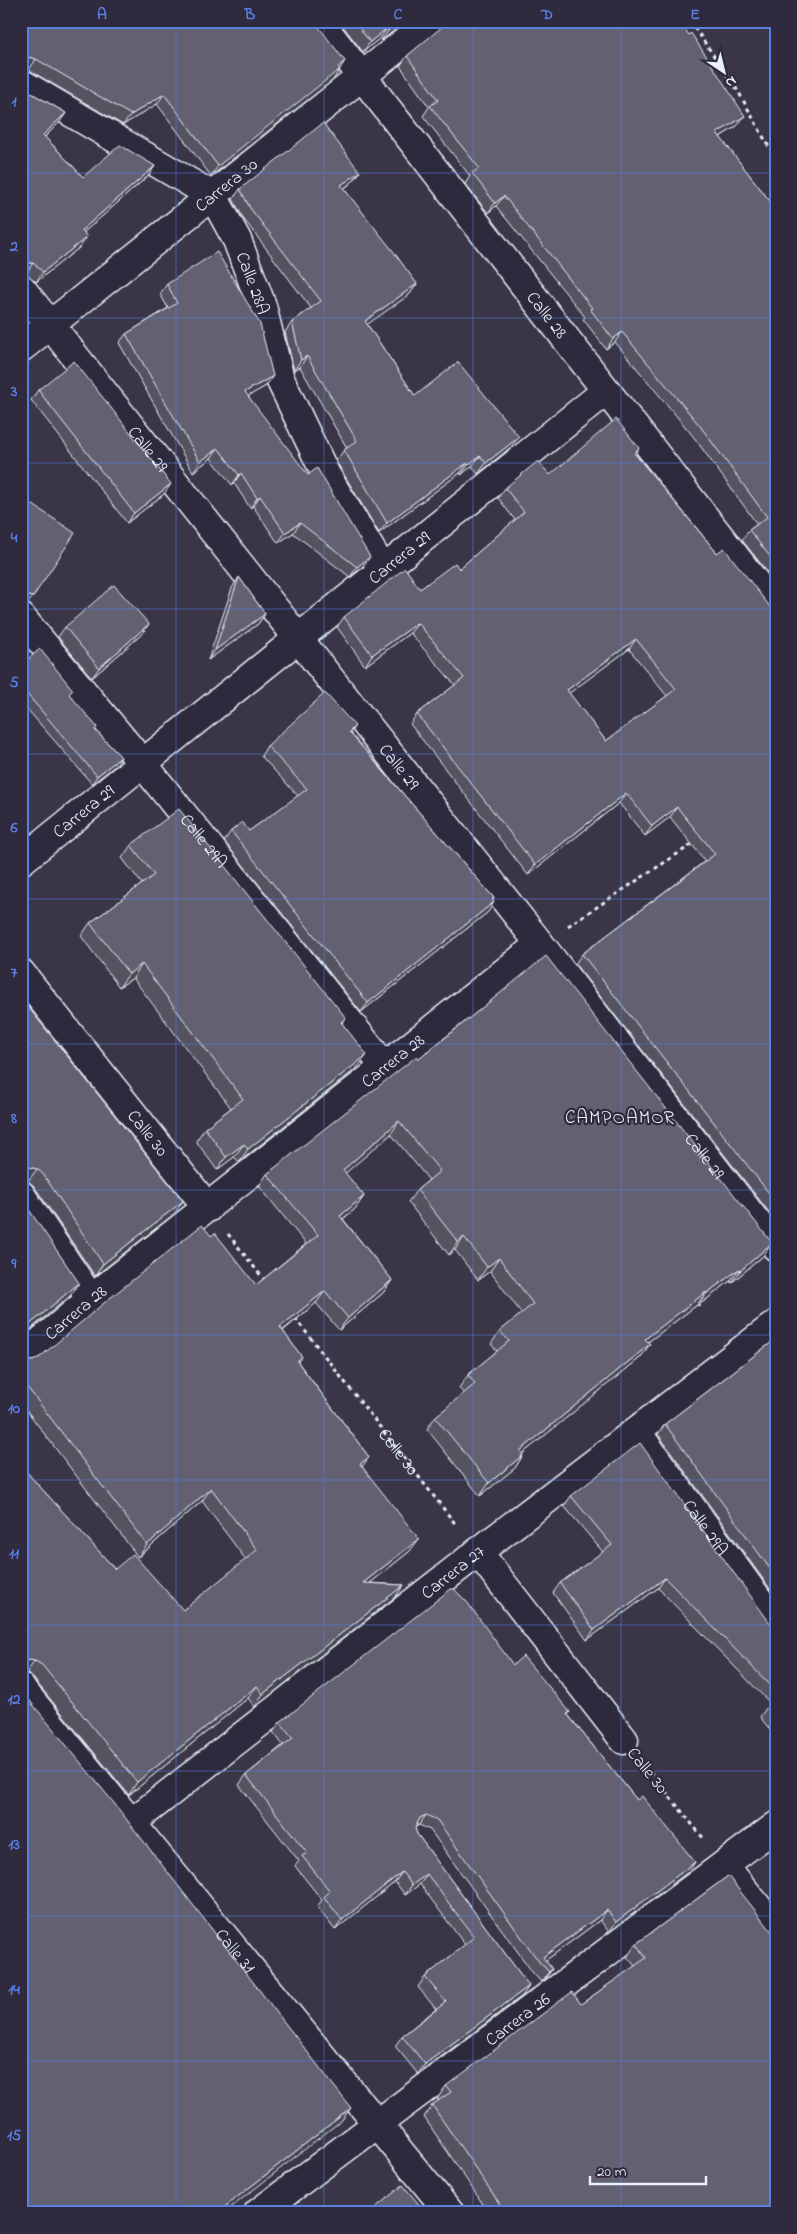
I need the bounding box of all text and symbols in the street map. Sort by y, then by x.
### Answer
text: A [97,3,107,27]
text: B [244,3,256,27]
text: C [394,3,403,27]
text: D [540,3,553,27]
text: E [690,3,700,27]
north arrow [700,48,750,98]
text: N [721,70,740,93]
text: 1 [11,90,17,114]
street label: Carrera 30 [190,153,264,219]
text: 2 [9,235,18,259]
street label: Calle 28A [228,249,275,317]
street label: Calle 28 [519,287,573,345]
text: 3 [10,380,18,404]
street label: Calle 29 [120,421,174,479]
street label: Carrera 29 [364,525,437,592]
text: 4 [10,526,18,550]
text: 5 [9,671,19,695]
street label: Calle 29 [371,739,425,797]
street label: Carrera 29 [48,779,122,845]
street label: Calle 29A [173,809,233,875]
text: 6 [9,816,18,840]
text: 7 [11,961,18,985]
street label: Carrera 28 [357,1029,431,1095]
street label: Calle 30 [120,1105,173,1163]
district label: CAMPOAMOR [565,1105,675,1132]
text: 8 [10,1107,17,1131]
street label: Calle 29 [677,1128,730,1186]
text: 9 [11,1252,17,1276]
street label: Carrera 28 [40,1280,114,1348]
text: 10 [8,1397,20,1421]
street label: Calle 30 [371,1423,424,1482]
street label: Calle 29A [675,1495,733,1562]
street label: Carrera 27 [416,1540,492,1607]
text: 11 [9,1542,20,1566]
text: 12 [7,1688,21,1712]
street label: Calle 30 [620,1742,673,1800]
text: 13 [8,1833,20,1857]
street label: Calle 31 [208,1924,260,1980]
text: 14 [8,1978,20,2002]
street label: Carrera 26 [481,1988,557,2054]
text: 15 [7,2124,22,2148]
scale bar [590,2154,706,2186]
text: 20 m [597,2161,627,2183]

